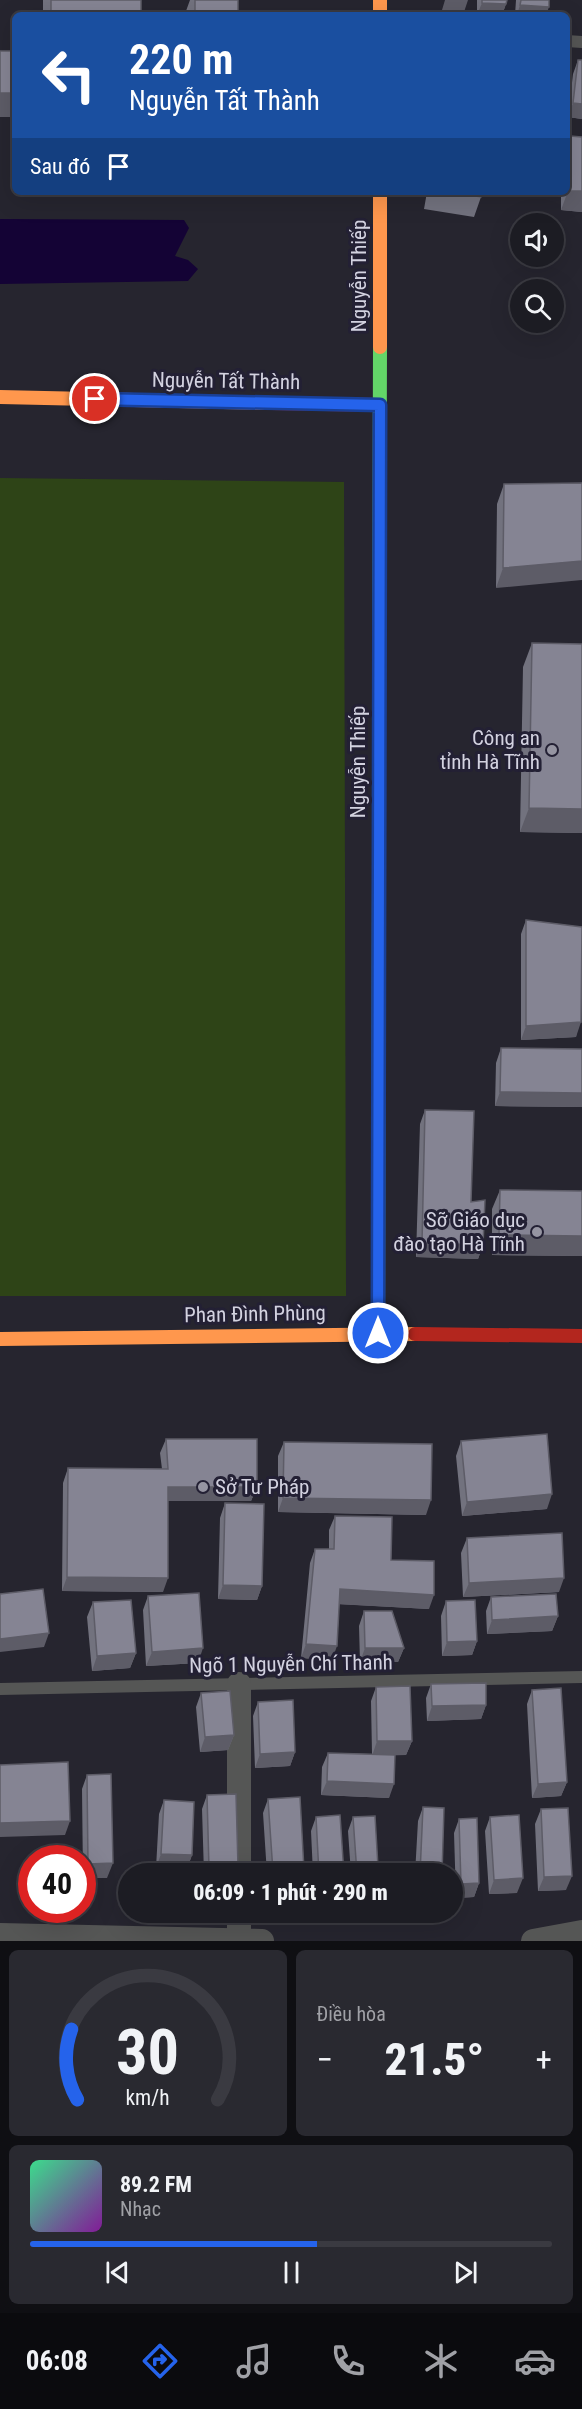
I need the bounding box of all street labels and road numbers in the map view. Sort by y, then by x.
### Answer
street label: Nguyễn Thiếp [347,220,371,332]
street label: Nguyễn Tất Thành [152,368,300,394]
street label: Nguyễn Thiếp [346,706,370,818]
street label: Phan Đình Phùng [184,1301,326,1327]
street label: Ngõ 1 Nguyễn Chí Thanh [189,1650,393,1678]

